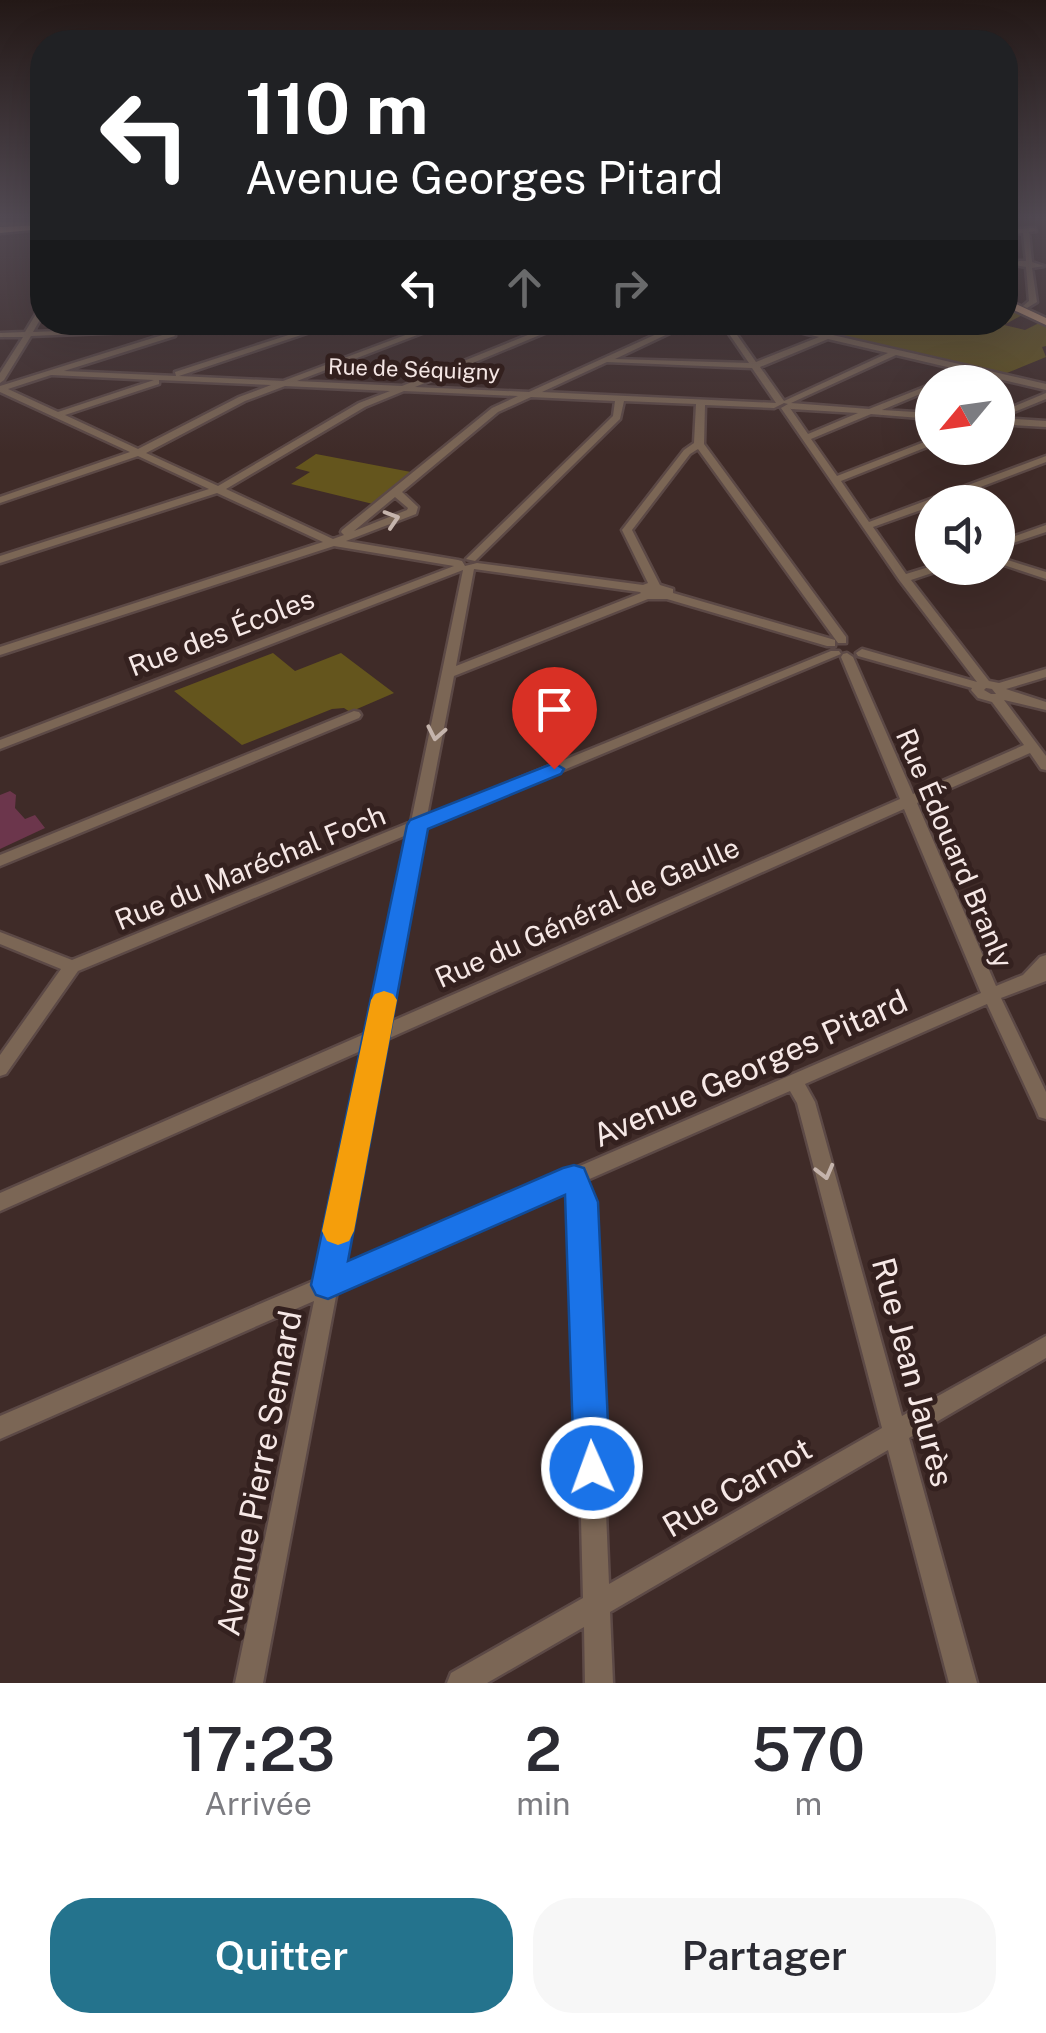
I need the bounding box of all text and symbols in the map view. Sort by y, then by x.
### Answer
text: 110 m [245,67,429,150]
icon: left [80,70,210,200]
text: Avenue Georges Pitard [245,151,723,204]
icon: left [392,260,447,315]
icon: ahead [497,260,552,315]
icon: right [602,260,657,315]
street label: Rue de Séquigny [328,353,501,385]
north arrow [915,365,1015,465]
map controls [915,365,1015,585]
button: sound [915,485,1015,585]
one-way arrow [382,510,399,530]
street label: Rue des Écoles [123,581,319,683]
pin [512,667,597,770]
icon: arrive [527,682,582,737]
street label: Rue Édouard Branly [890,723,1020,973]
one-way arrow [427,724,448,741]
street label: Rue du Maréchal Foch [110,798,390,936]
street label: Rue du Général de Gaulle [430,830,744,994]
street label: Avenue Georges Pitard [587,982,913,1154]
one-way arrow [813,1163,834,1181]
street label: Rue Jean Jaurès [865,1254,961,1490]
street label: Avenue Pierre Semard [209,1307,309,1639]
position arrow [540,1416,644,1520]
street label: Rue Carnot [656,1429,818,1545]
text: 17:23 [181,1714,335,1785]
text: 2 [525,1714,562,1785]
text: 570 [752,1714,865,1785]
text: Arrivée [204,1785,312,1822]
text: min [516,1785,571,1822]
text: m [794,1785,822,1822]
button: Quitter [50,1898,513,2013]
button: Partager [533,1898,996,2013]

